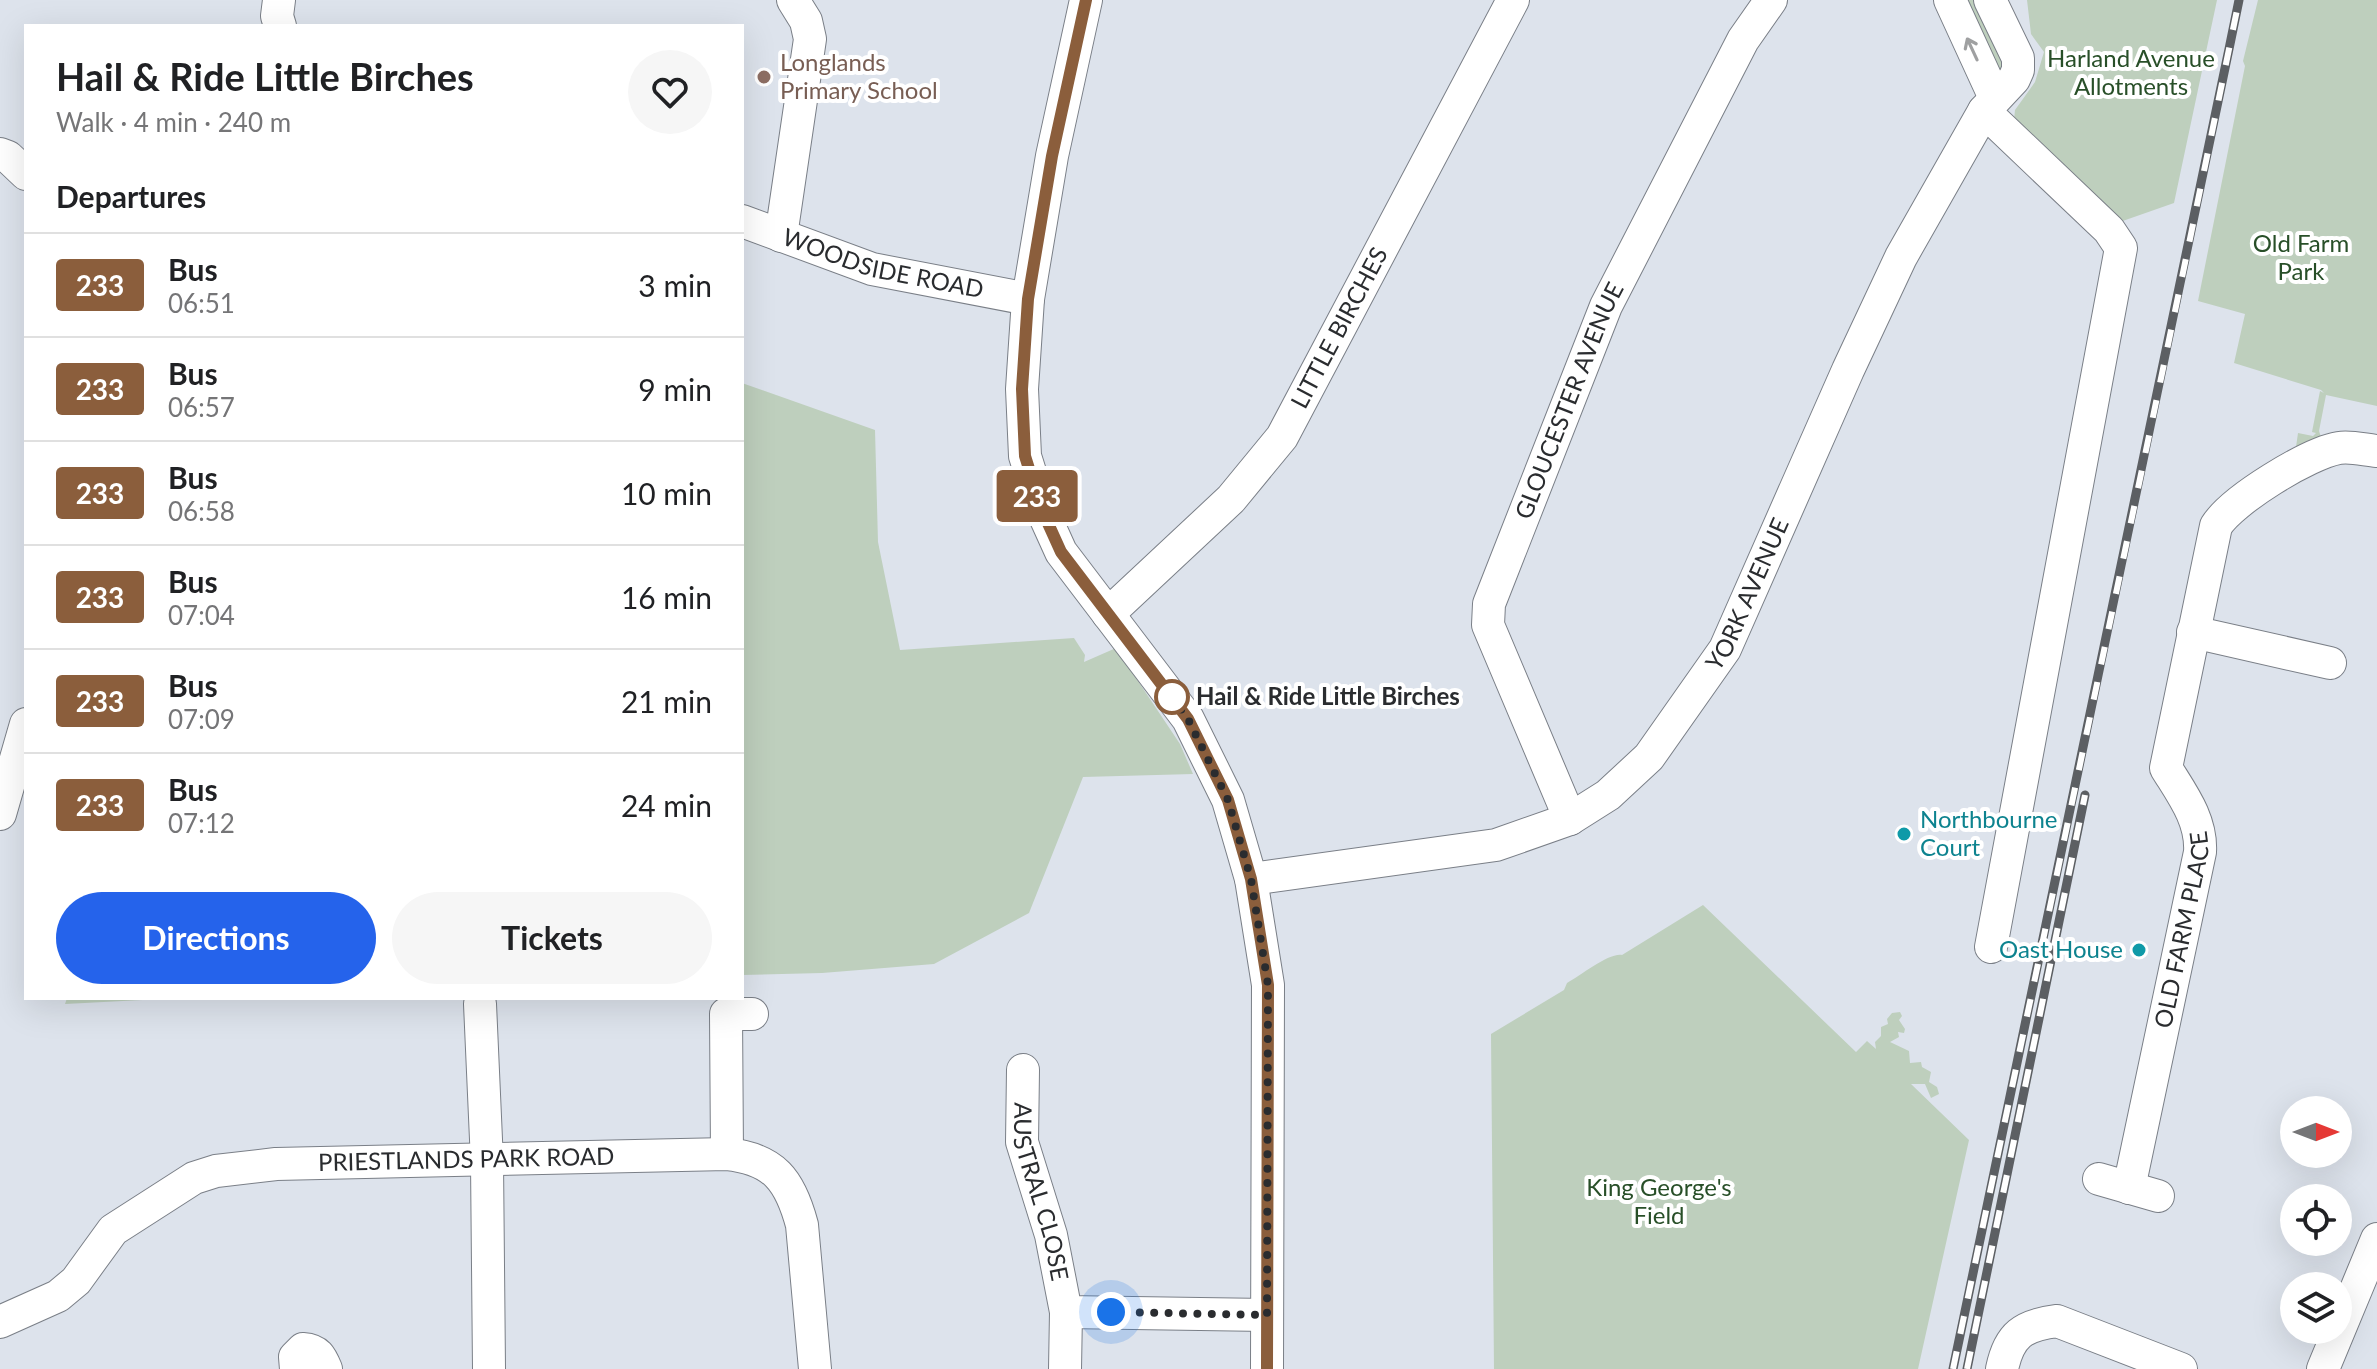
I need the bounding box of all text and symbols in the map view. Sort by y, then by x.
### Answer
one-way arrow [1964,37,1979,61]
park label: Harland Avenue Allotments [2047,43,2215,100]
place label: Longlands Primary School [780,47,938,104]
button: heart [628,50,712,134]
text: Hail & Ride Little Birches [56,53,474,99]
marker: Longlands Primary School [755,68,773,86]
text: Walk · 4 min · 240 m [56,106,291,138]
text: Departures [56,178,206,214]
street label: WOODSIDE ROAD [779,221,986,303]
park label: Old Farm Park [2253,228,2349,285]
street label: LITTLE BIRCHES [1284,242,1393,413]
text: Bus [168,251,218,287]
text: 3 min [638,267,712,303]
text: 233 [76,268,124,302]
street label: GLOUCESTER AVENUE [1508,277,1629,523]
text: 06:51 [168,287,235,319]
text: Bus [168,355,218,391]
text: 9 min [638,371,712,407]
text: 233 [76,372,124,406]
text: 06:57 [168,391,235,423]
text: Bus [168,459,218,495]
line badge: 233 [991,470,1083,522]
text: 10 min [621,475,712,511]
text: 233 [76,476,124,510]
text: 233 [1013,479,1061,513]
text: 06:58 [168,495,235,527]
street label: YORK AVENUE [1699,513,1794,675]
text: Bus [168,563,218,599]
text: 16 min [621,579,712,615]
text: 233 [76,580,124,614]
text: 07:04 [168,599,235,631]
text: Bus [168,667,218,703]
marker: Hail & Ride Little Birches [1155,680,1189,714]
place label: Hail & Ride Little Birches [1196,681,1460,710]
text: 21 min [621,683,712,719]
text: 233 [76,684,124,718]
text: 07:09 [168,703,235,735]
text: Bus [168,771,218,807]
text: 24 min [621,787,712,823]
text: 233 [76,788,124,822]
place label: Northbourne Court [1920,804,2058,861]
text: 07:12 [168,807,235,839]
marker: Northbourne Court [1895,825,1913,843]
street label: OLD FARM PLACE [2147,830,2214,1030]
button: Directions [56,892,376,984]
button: Tickets [392,892,712,984]
place label: Oast House [1999,934,2123,963]
marker: Oast House [2130,941,2148,959]
north arrow [2280,1096,2352,1168]
map controls [2280,1096,2352,1344]
street label: AUSTRAL CLOSE [1008,1102,1076,1283]
street label: PRIESTLANDS PARK ROAD [318,1141,615,1176]
park label: King George's Field [1586,1172,1732,1229]
button: locate [2280,1184,2352,1256]
button: layers [2280,1272,2352,1344]
your location [1091,1292,1131,1332]

